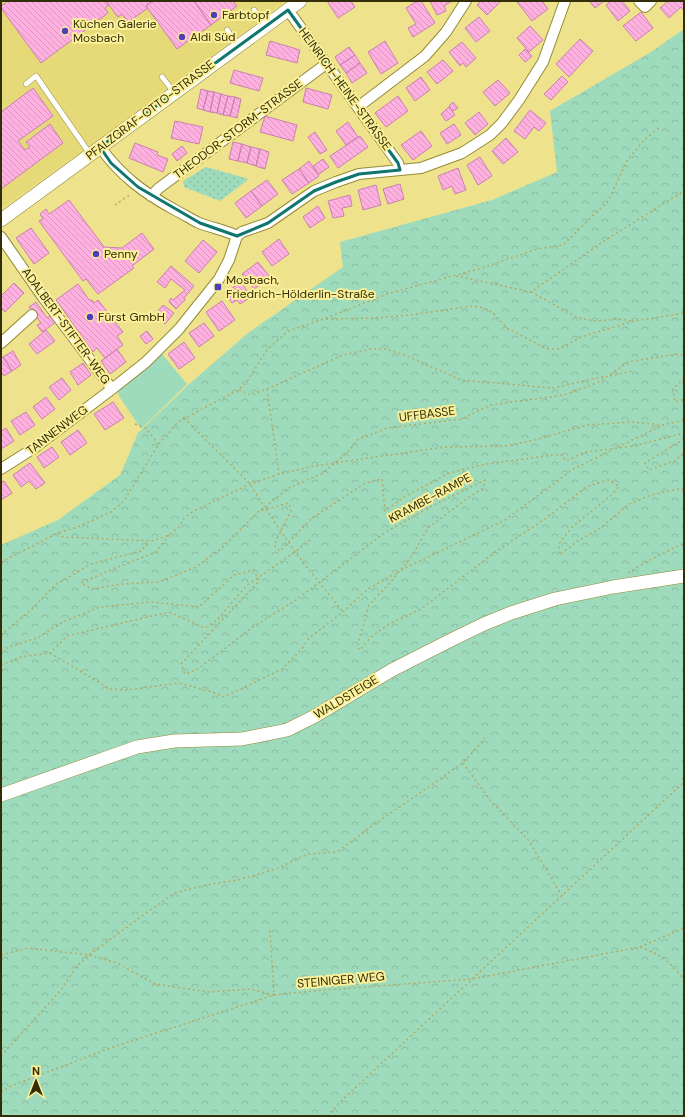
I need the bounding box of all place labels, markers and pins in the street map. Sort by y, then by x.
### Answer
place label: Farbtopf [222,7,270,23]
marker: Farbtopf [209,10,219,20]
place label: Küchen Galerie Mosbach [73,16,157,46]
marker: Küchen Galerie Mosbach [60,26,70,36]
place label: Aldi Süd [190,29,236,45]
marker: Aldi Süd [177,32,187,42]
place label: Penny [104,246,138,262]
marker: Penny [91,249,101,259]
place label: Mosbach, Friedrich-Hölderlin-Straße [226,272,375,302]
marker: Mosbach, Friedrich-Hölderlin-Straße [213,282,223,292]
place label: Fürst GmbH [98,309,165,325]
marker: Fürst GmbH [85,312,95,322]

